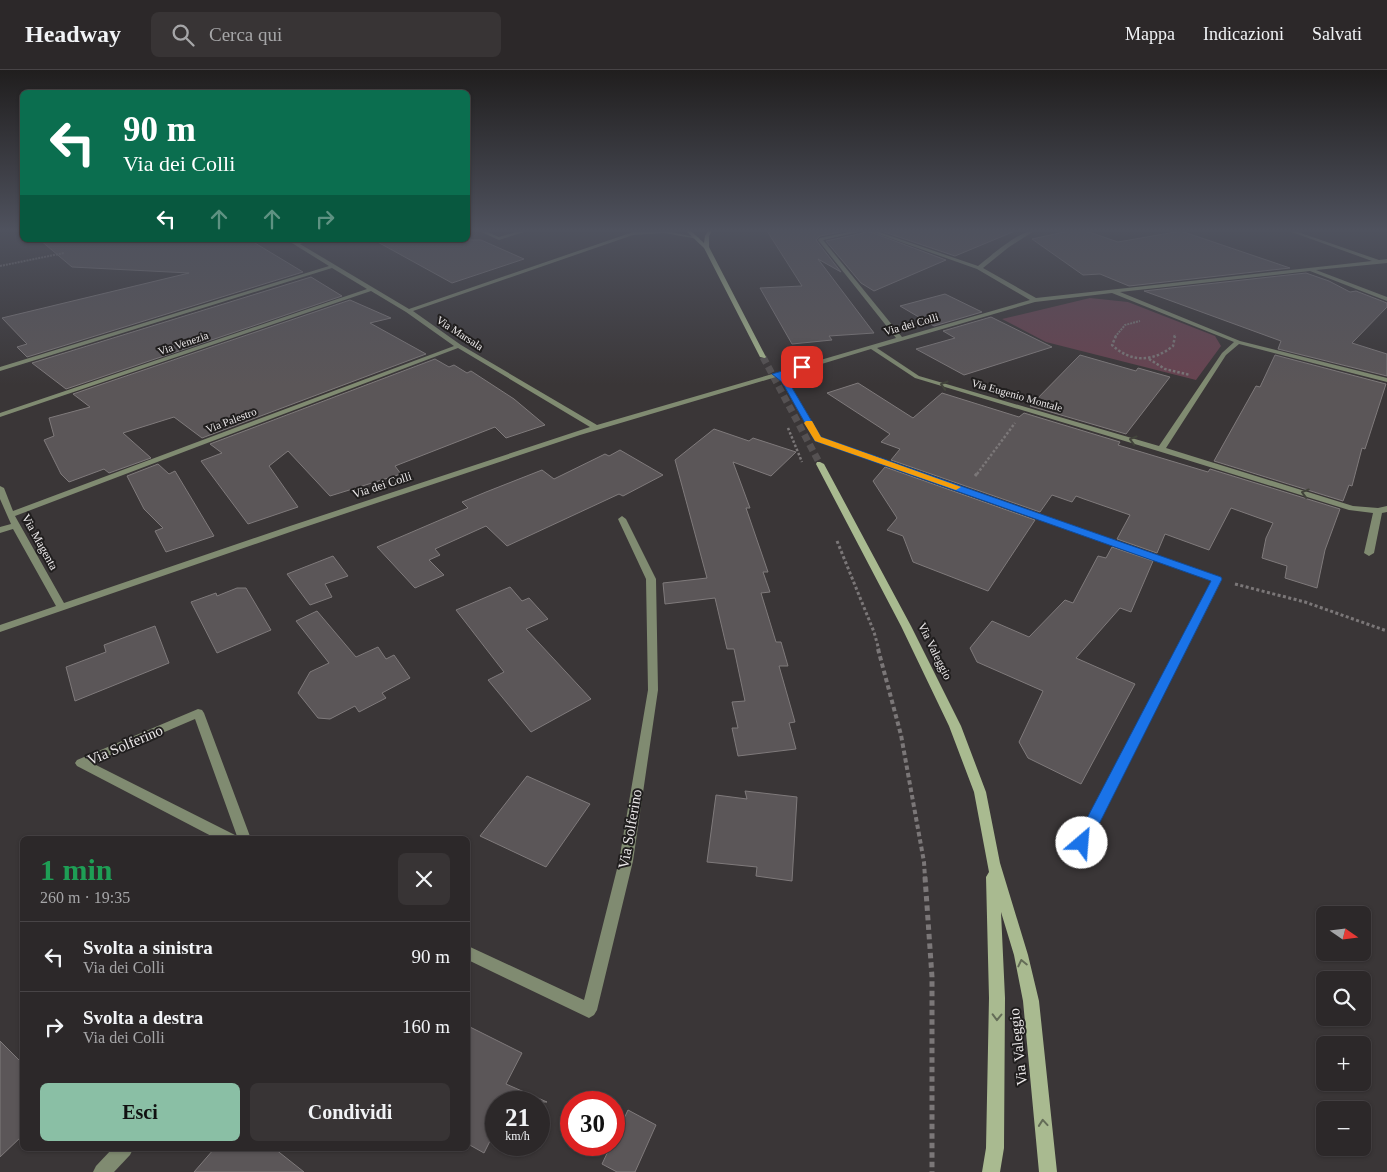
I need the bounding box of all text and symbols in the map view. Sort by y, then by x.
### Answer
search box [151,12,501,57]
text: Headway [25,21,121,47]
icon: search [169,21,197,49]
text: Cerca qui [209,24,282,45]
text: Mappa [1125,24,1175,44]
text: Indicazioni [1203,24,1284,44]
text: Salvati [1312,24,1362,44]
icon: left [40,110,105,175]
text: 90 m [123,110,196,149]
text: Via dei Colli [123,151,235,176]
icon: left [152,205,180,233]
icon: ahead [205,205,233,233]
icon: ahead [258,205,286,233]
icon: right [311,205,339,233]
street label: Via dei Colli [882,310,940,338]
street label: Via Marsala [434,313,486,353]
street label: Via Venezia [156,329,210,357]
pin [781,346,823,388]
icon: arrive [788,353,816,381]
street label: Via Eugenio Montale [970,376,1064,414]
one-way arrow [940,380,948,390]
street label: Via Palestro [204,405,259,435]
one-way arrow [1129,436,1138,446]
street label: Via dei Colli [351,469,414,501]
one-way arrow [1301,489,1310,499]
street label: Via Magenta [19,512,61,573]
street label: Via Valeggio [915,620,955,682]
street label: Via Solferino [85,722,165,768]
street label: Via Solferino [615,788,645,870]
position arrow [1055,816,1107,868]
text: 1 min [40,853,113,886]
button: close [398,853,450,905]
text: 260 m · 19:35 [40,889,130,906]
north arrow [1316,906,1371,961]
map controls [1316,906,1371,1156]
text: Svolta a sinistra [83,937,213,958]
icon: left [40,943,68,971]
text: 90 m [411,946,450,967]
one-way arrow [1017,958,1028,967]
text: Via dei Colli [83,959,165,976]
button: search [1316,971,1371,1026]
text: Svolta a destra [83,1007,203,1028]
street label: Via Valeggio [1006,1008,1030,1086]
icon: right [40,1013,68,1041]
one-way arrow [992,1014,1002,1021]
text: 160 m [402,1016,450,1037]
text: Via dei Colli [83,1029,165,1046]
button: + [1316,1036,1371,1091]
button: Esci [40,1083,240,1141]
button: Condividi [250,1083,450,1141]
speed limit sign: 30 [560,1091,625,1156]
button: − [1316,1101,1371,1156]
text: 21 [505,1104,530,1131]
one-way arrow [1038,1119,1049,1127]
text: km/h [505,1129,530,1143]

